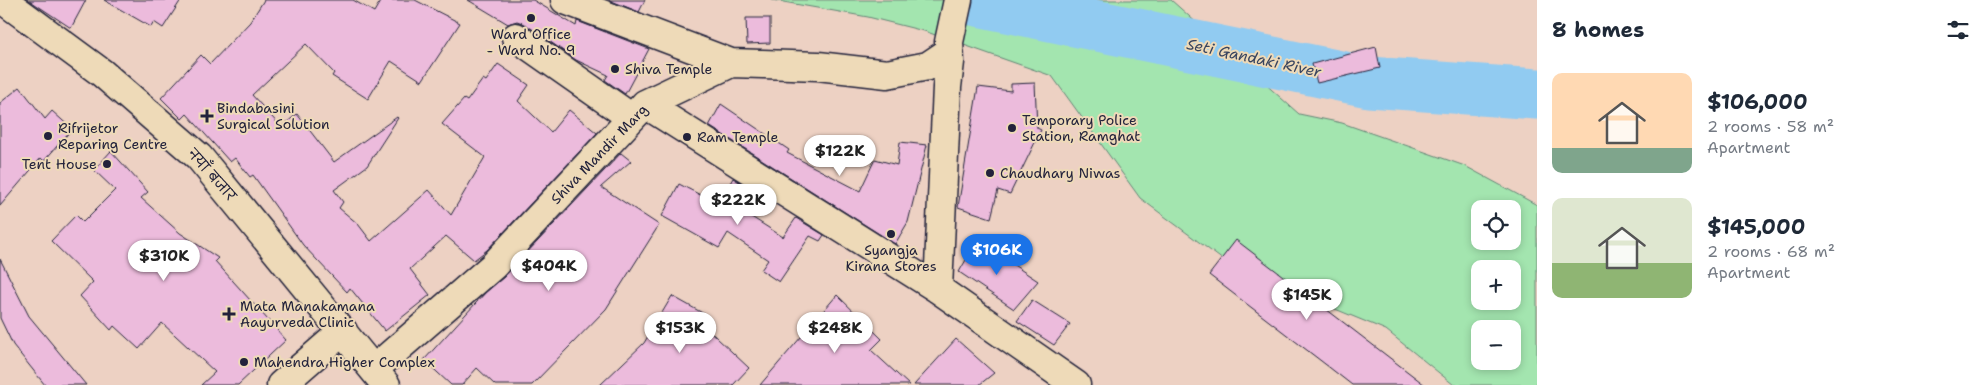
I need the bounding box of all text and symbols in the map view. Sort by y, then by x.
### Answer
marker: Ward Office - Ward No. 9 [525,12,537,24]
text: 8 homes [1552,16,1644,44]
icon: filters [1944,16,1972,44]
place label: Ward Office - Ward No. 9 [486,25,576,59]
water label: Seti Gandaki River [1185,34,1324,82]
place label: Shiva Temple [625,60,713,78]
marker: Shiva Temple [609,63,621,75]
text: $106,000 [1707,88,1808,116]
icon: home [1592,93,1652,153]
place label: Bindabasini Surgical Solution [217,99,330,133]
street label: Shiva Mandir Marg [547,100,651,208]
marker: Bindabasini Surgical Solution [201,110,213,122]
place label: Temporary Police Station, Ramghat [1022,111,1140,145]
text: 2 rooms · 58 m² [1707,116,1834,137]
place label: Rifrijetor Reparing Centre [58,119,168,153]
marker: Temporary Police Station, Ramghat [1006,122,1018,134]
place label: Ram Temple [697,128,779,146]
marker: Rifrijetor Reparing Centre [42,130,54,142]
marker: Ram Temple [681,131,693,143]
pin: $122K [805,134,875,177]
text: Apartment [1707,137,1790,158]
text: $122K [815,140,865,161]
street label: नयाँ बजार [183,142,243,206]
place label: Tent House [22,155,97,173]
marker: Tent House [101,158,113,170]
place label: Chaudhary Niwas [1000,164,1121,182]
marker: Chaudhary Niwas [984,167,996,179]
pin: $222K [703,184,773,226]
text: $222K [711,189,765,210]
map controls [1471,200,1521,370]
button: locate [1471,200,1521,250]
text: $145,000 [1707,213,1805,241]
icon: home [1592,218,1652,278]
marker: Syangja Kirana Stores [885,228,897,240]
pin: $106K [962,234,1032,276]
text: $106K [972,239,1022,260]
pin: $310K [129,240,199,282]
place label: Syangja Kirana Stores [845,241,937,275]
text: 2 rooms · 68 m² [1707,241,1835,262]
text: $310K [139,245,189,266]
pin: $404K [514,250,584,292]
text: $404K [521,255,577,276]
button: + [1471,260,1521,310]
text: Apartment [1707,262,1790,283]
pin: $145K [1272,278,1342,321]
text: $145K [1283,284,1331,305]
place label: Mata Manakamana Aayurveda Clinic [240,297,375,331]
marker: Mata Manakamana Aayurveda Clinic [222,307,236,321]
pin: $153K [645,312,715,354]
pin: $248K [800,312,870,354]
text: $153K [655,317,705,338]
text: $248K [808,317,862,338]
button: − [1471,320,1521,370]
place label: Mahendra Higher Complex [254,353,435,371]
marker: Mahendra Higher Complex [238,356,250,368]

